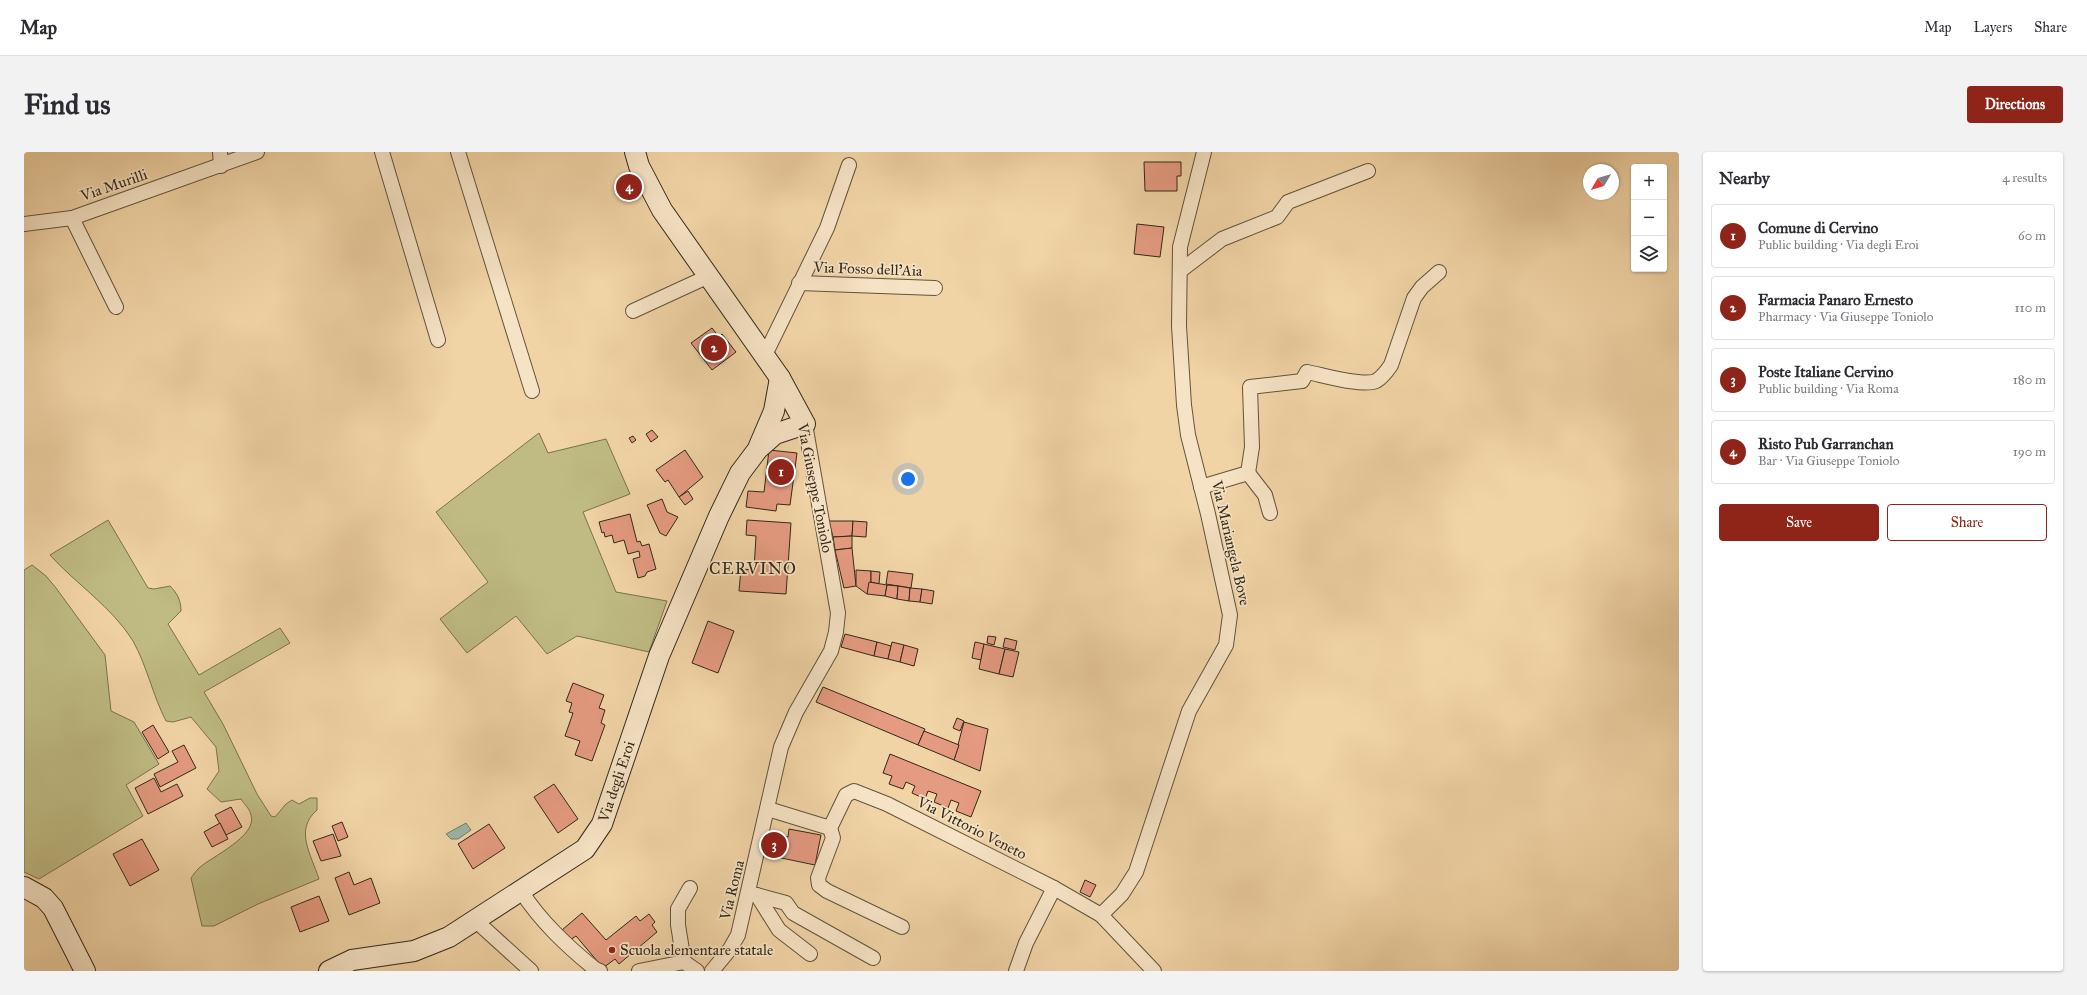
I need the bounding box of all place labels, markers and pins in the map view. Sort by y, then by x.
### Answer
pin: 4 [616,172,642,202]
pin: 2 [701,333,727,363]
pin: 1 [768,457,794,487]
pin: 3 [761,830,787,860]
place label: Scuola elementare statale [620,941,773,959]
marker: Scuola elementare statale [607,945,617,955]

